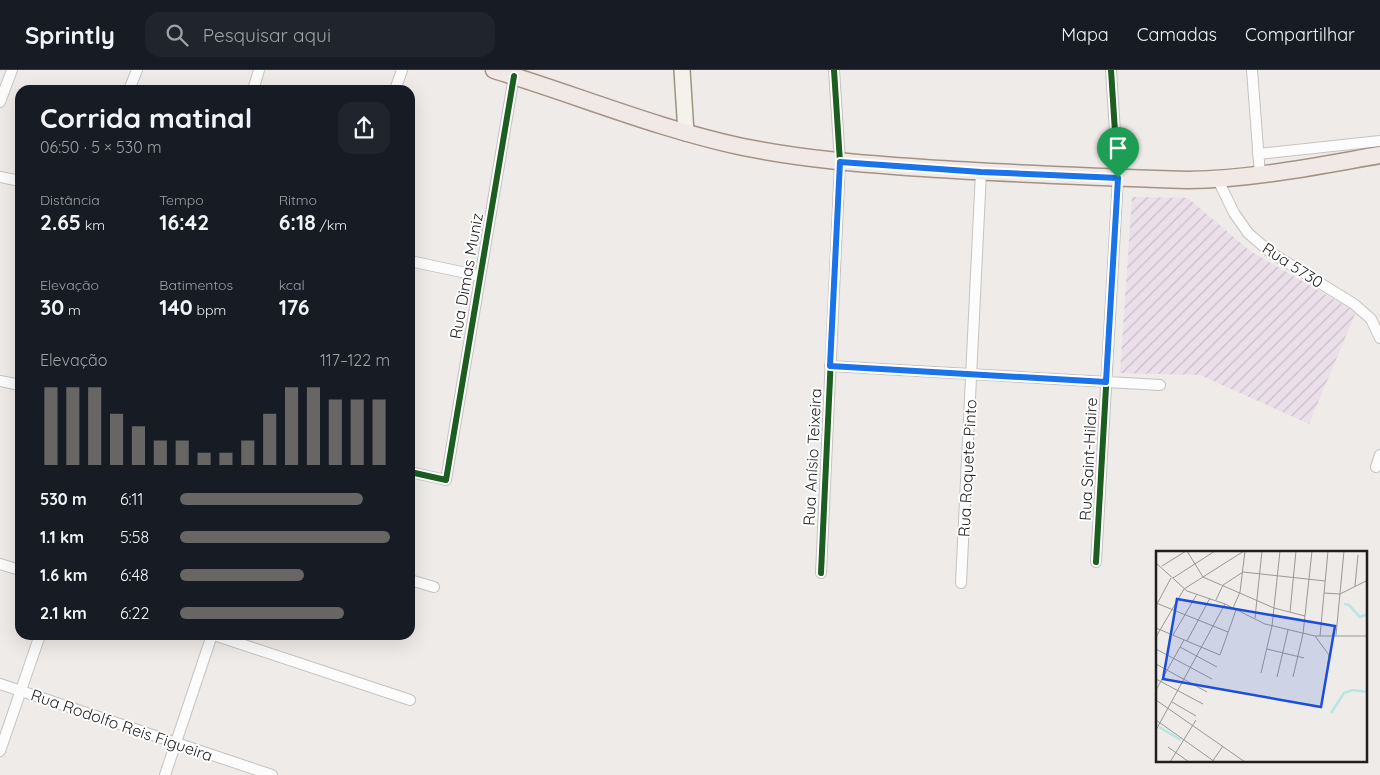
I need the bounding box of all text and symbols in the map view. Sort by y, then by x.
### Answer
search box [145,12,495,57]
text: Sprintly [25,20,115,50]
icon: search [163,21,191,49]
text: Pesquisar aqui [203,23,331,47]
text: Mapa [1061,23,1109,46]
text: Camadas [1137,23,1217,46]
text: Compartilhar [1245,23,1355,46]
text: Corrida matinal [40,100,252,135]
button: share [338,102,390,154]
pin [1097,127,1139,178]
icon: arrive [1104,134,1132,162]
text: 06:50 · 5 × 530 m [40,137,162,157]
text: Distância [40,191,100,209]
text: Tempo [159,191,204,209]
text: Ritmo [279,191,317,209]
text: 2.65 [40,209,81,235]
text: 16:42 [159,209,209,235]
text: 6:18 [279,209,316,235]
street label: Rua Dimas Muniz [445,211,487,341]
text: km [81,216,105,234]
text: /km [316,216,347,234]
street label: Rua 5730 [1259,238,1327,292]
text: Elevação [40,276,99,294]
text: Batimentos [159,276,233,294]
text: kcal [279,276,305,294]
text: 30 [40,294,64,320]
text: 140 [159,294,193,320]
text: 176 [279,294,309,320]
text: m [64,301,81,319]
text: bpm [193,301,226,319]
text: Elevação [40,350,107,370]
text: 117–122 m [320,350,390,370]
street label: Rua Anísio Teixeira [798,388,826,526]
street label: Rua Saint-Hilaire [1075,397,1101,521]
street label: Rua Roquete Pinto [953,399,981,537]
text: 530 m [40,489,87,509]
text: 6:11 [120,489,143,509]
text: 1.1 km [40,527,84,547]
text: 5:58 [120,527,149,547]
inset map [1156,551,1368,762]
text: 1.6 km [40,565,87,585]
text: 6:48 [120,565,149,585]
text: 2.1 km [40,603,87,623]
text: 6:22 [120,603,149,623]
street label: Rua Rodolfo Reis Figueira [29,684,215,766]

